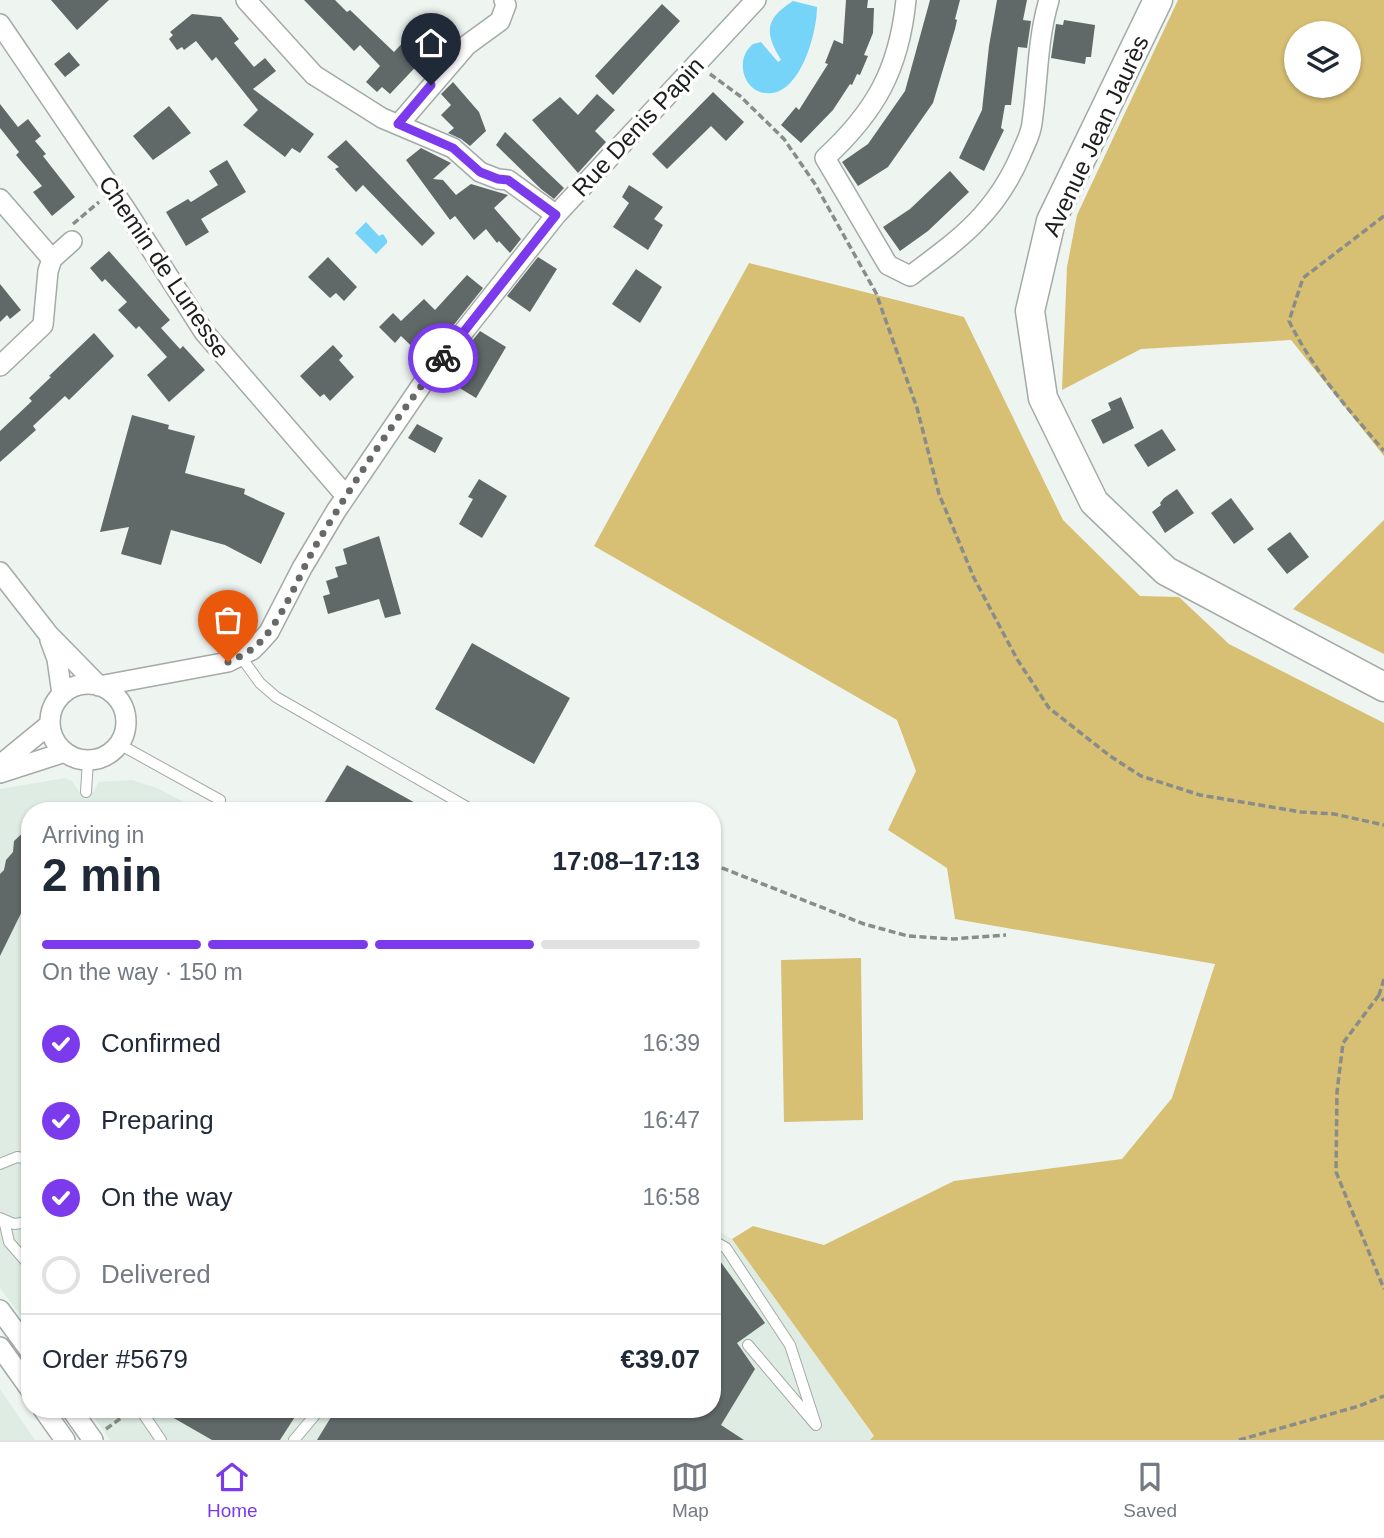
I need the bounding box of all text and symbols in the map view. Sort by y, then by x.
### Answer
pin [401,13,461,85]
map controls [1284,21,1361,98]
button: layers [1284,21,1361,98]
icon: home [412,24,450,62]
street label: Avenue Jean Jaurès [1037,31,1154,240]
street label: Rue Denis Papin [566,52,709,202]
street label: Chemin de Lunesse [94,171,235,363]
courier [408,323,478,393]
icon: bike [424,339,462,377]
pin [198,590,258,662]
icon: bag [209,601,247,639]
text: Arriving in [42,822,144,848]
text: 17:08–17:13 [553,846,700,876]
text: 2 min [42,849,162,901]
text: On the way · 150 m [42,959,243,985]
icon: check [42,1025,80,1063]
text: Confirmed [101,1028,221,1058]
text: 16:39 [642,1030,700,1056]
icon: check [42,1102,80,1140]
text: Preparing [101,1105,214,1135]
text: 16:47 [642,1107,700,1133]
icon: check [42,1179,80,1217]
text: On the way [101,1182,233,1212]
text: 16:58 [642,1184,700,1210]
text: Delivered [101,1259,211,1289]
text: Order #5679 [42,1344,188,1374]
text: €39.07 [620,1344,700,1374]
tab: Home [207,1458,258,1522]
tab: Map [671,1458,709,1522]
tab: Saved [1123,1458,1177,1522]

